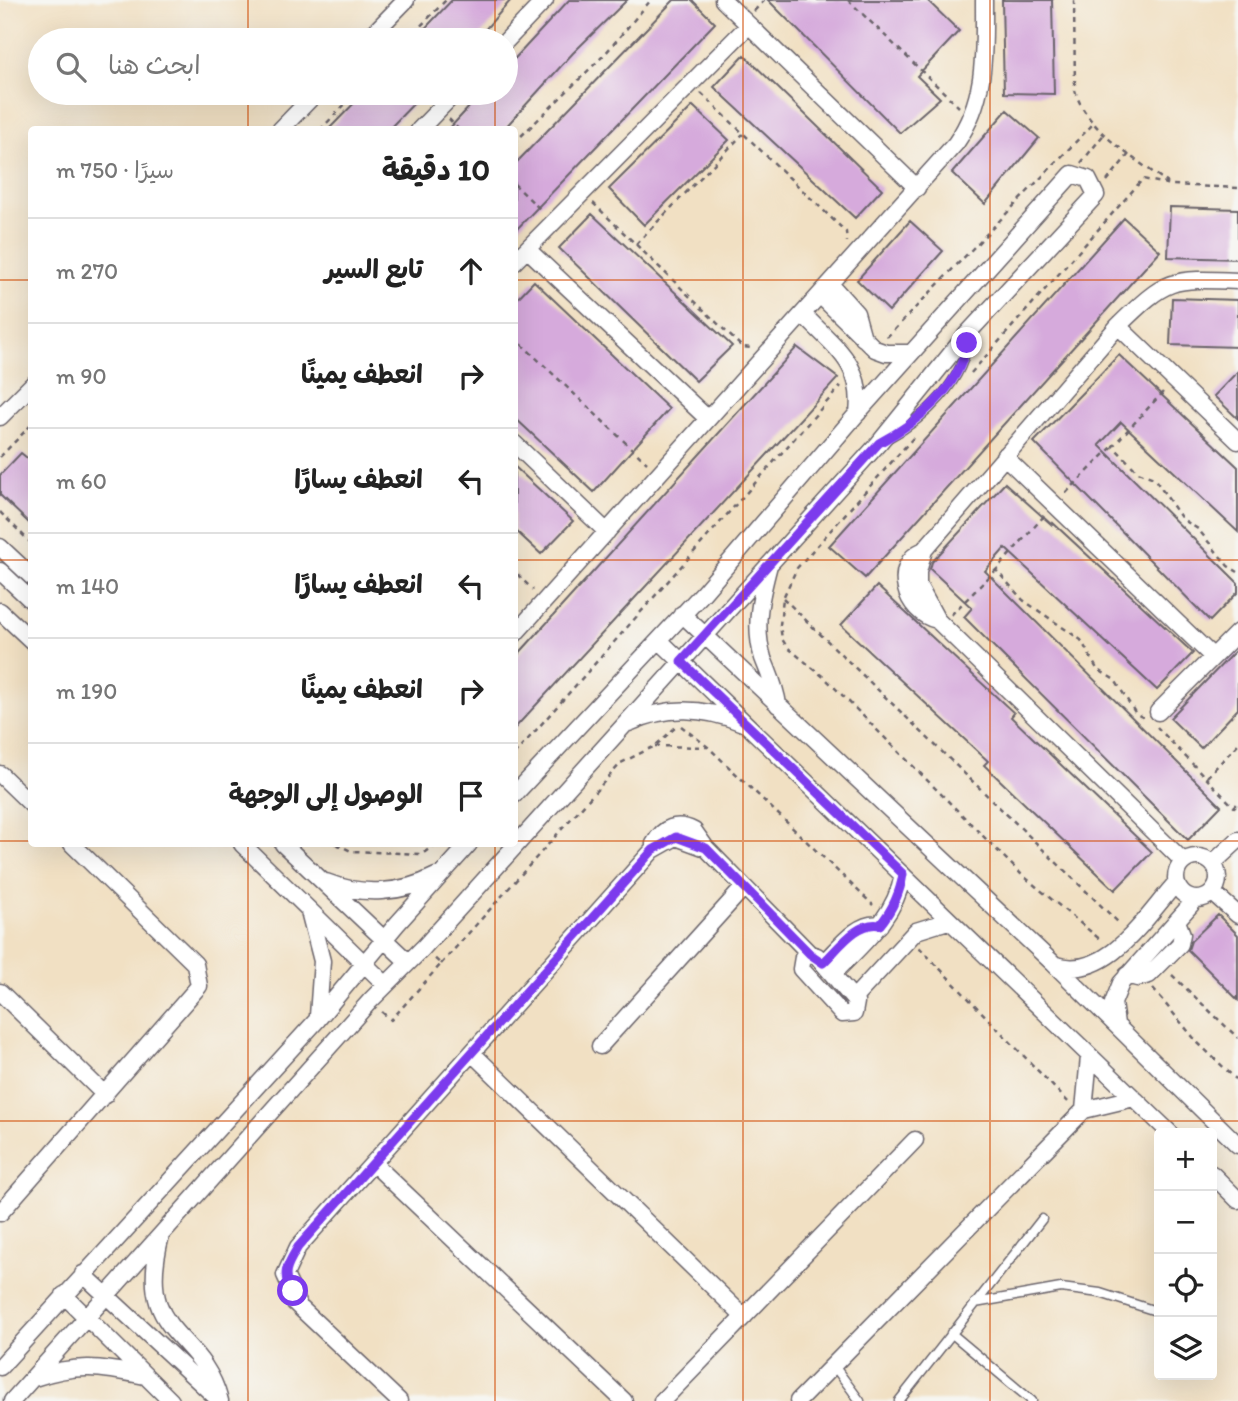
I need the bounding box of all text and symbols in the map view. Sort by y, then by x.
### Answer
search box [28,28,518,105]
icon: search [52,48,90,86]
text: ابحث هنا [108,49,201,81]
text: 10 دقيقة [382,151,490,188]
text: سيرًا · 750 m [56,156,174,184]
icon: ahead [452,252,490,290]
text: تابع السير [325,253,423,285]
text: 270 m [56,257,118,285]
route end [951,327,982,358]
icon: right [452,357,490,395]
text: انعطف يمينًا [301,358,423,390]
text: 90 m [56,362,107,390]
icon: left [452,462,490,500]
text: انعطف يسارًا [294,463,423,495]
text: 60 m [56,467,107,495]
icon: left [452,567,490,605]
text: انعطف يسارًا [294,568,423,600]
text: 140 m [56,572,119,600]
icon: right [452,672,490,710]
text: انعطف يمينًا [301,673,423,705]
text: 190 m [56,677,117,705]
icon: arrive [452,777,490,815]
text: الوصول إلى الوجهة [229,778,423,810]
map controls [1154,1128,1217,1380]
button: + [1154,1128,1217,1191]
button: − [1154,1191,1217,1254]
button: locate [1154,1254,1217,1317]
route start [277,1275,308,1306]
button: layers [1154,1317,1217,1380]

